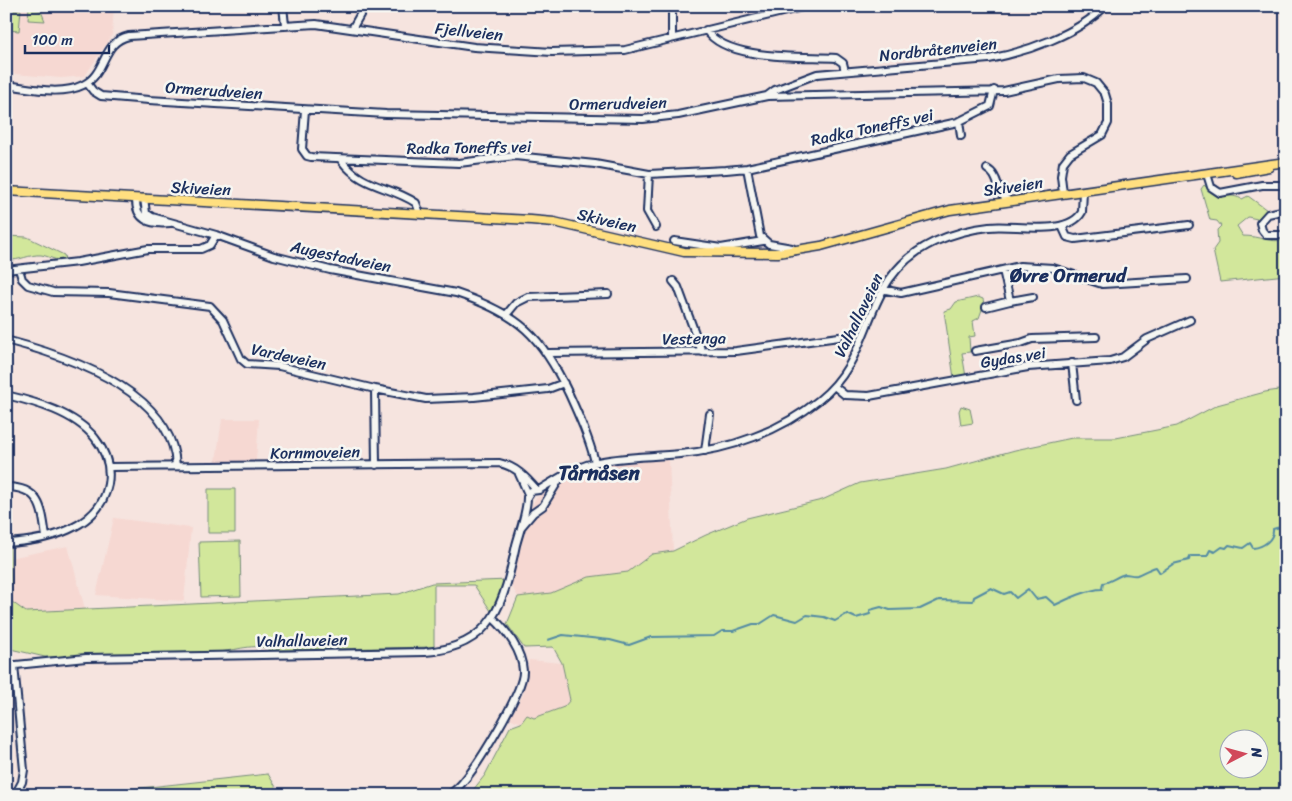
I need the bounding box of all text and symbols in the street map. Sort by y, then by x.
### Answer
street label: Fjellveien [434,14,505,50]
scale bar [25,22,109,54]
text: 100 m [32,27,73,53]
street label: Nordbråtenveien [878,29,999,70]
street label: Ormerudveien [164,73,264,108]
street label: Ormerudveien [569,88,667,119]
street label: Radka Toneffs vei [808,100,937,155]
street label: Radka Toneffs vei [406,132,532,163]
street label: Skiveien [981,168,1045,205]
street label: Skiveien [170,172,232,205]
street label: Skiveien [574,200,640,241]
street label: Augestadveien [287,231,394,281]
district label: Øvre Ormerud [1010,259,1128,292]
street label: Valhallaveien [825,268,892,362]
street label: Vestenga [662,323,726,354]
street label: Vardeveien [249,334,329,379]
street label: Gydas vei [978,338,1048,377]
street label: Kornmoveien [270,437,361,468]
district label: Tårnåsen [558,454,640,492]
street label: Valhallaveien [256,625,348,656]
north arrow [1220,728,1270,778]
text: N [1243,746,1269,759]

